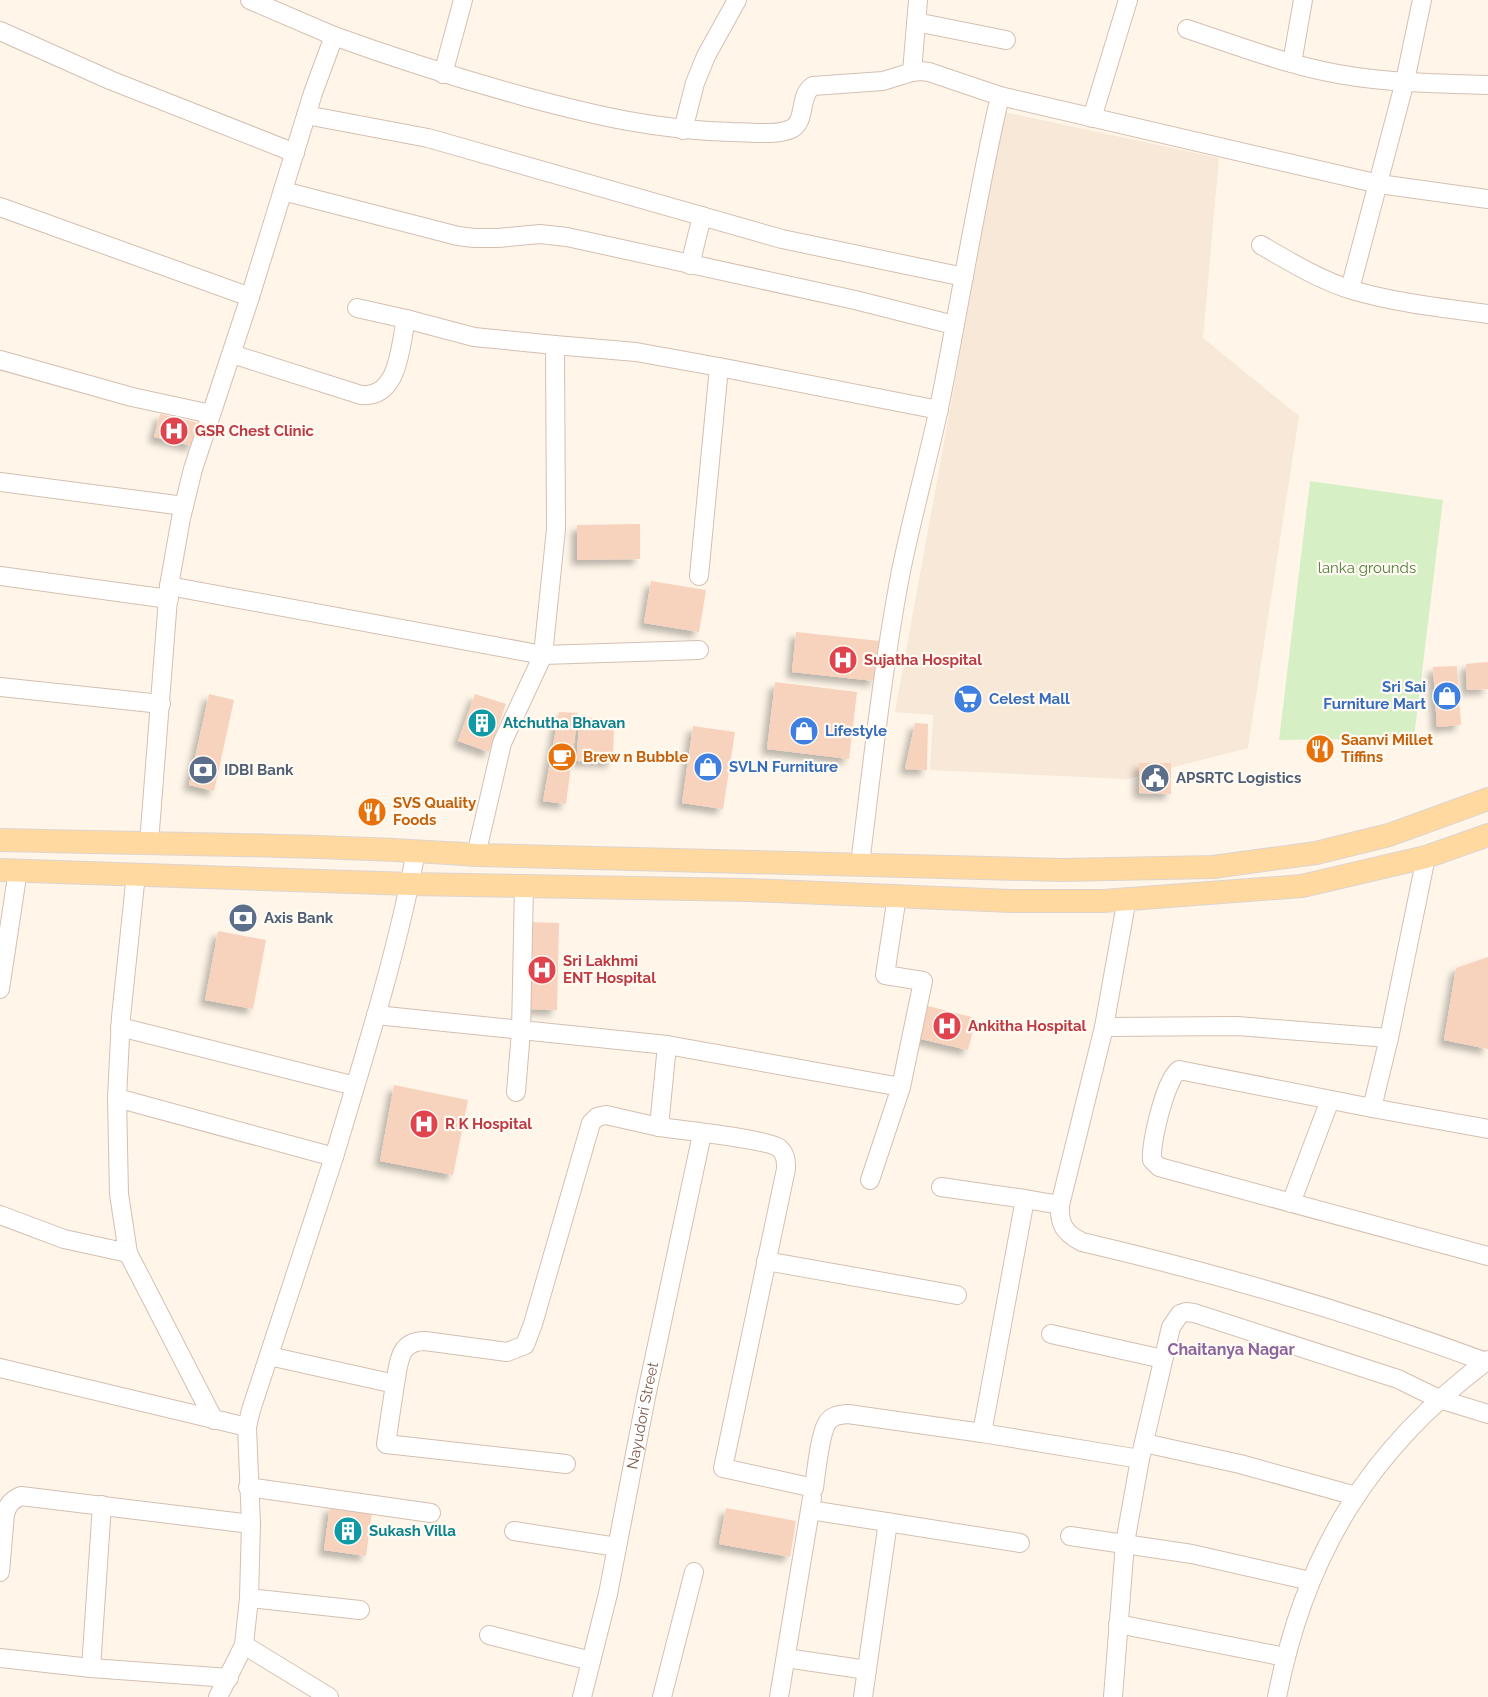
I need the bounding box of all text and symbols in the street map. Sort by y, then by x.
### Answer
hospital icon: GSR Chest Clinic [158,415,190,447]
place label: GSR Chest Clinic [195,422,314,440]
park label: lanka grounds [1318,559,1416,577]
hospital icon: Sujatha Hospital [827,644,859,676]
place label: Sujatha Hospital [864,651,982,669]
place label: Sri Sai Furniture Mart [1323,678,1426,713]
shop icon: Sri Sai Furniture Mart [1431,680,1463,712]
supermarket icon: Celest Mall [952,683,984,715]
place label: Celest Mall [989,690,1070,708]
building icon: Atchutha Bhavan [466,707,498,739]
place label: Atchutha Bhavan [503,714,625,732]
shop icon: Lifestyle [788,715,820,747]
place label: Lifestyle [825,722,887,740]
place label: Saanvi Millet Tiffins [1341,731,1433,766]
restaurant icon: Saanvi Millet Tiffins [1304,733,1336,765]
cafe icon: Brew n Bubble [546,741,578,773]
place label: Brew n Bubble [583,748,688,766]
shop icon: SVLN Furniture [692,751,724,783]
bank icon: IDBI Bank [187,754,219,786]
place label: SVLN Furniture [729,758,838,776]
place label: IDBI Bank [224,761,294,779]
public building icon: APSRTC Logistics [1139,762,1171,794]
place label: APSRTC Logistics [1176,769,1301,787]
place label: SVS Quality Foods [393,794,477,829]
restaurant icon: SVS Quality Foods [356,796,388,828]
bank icon: Axis Bank [227,902,259,934]
place label: Axis Bank [264,909,334,927]
place label: Sri Lakhmi ENT Hospital [563,952,656,987]
hospital icon: Sri Lakhmi ENT Hospital [526,954,558,986]
hospital icon: Ankitha Hospital [931,1010,963,1042]
place label: Ankitha Hospital [968,1017,1087,1035]
hospital icon: R K Hospital [408,1108,440,1140]
place label: R K Hospital [445,1115,532,1133]
district label: Chaitanya Nagar [1167,1340,1295,1359]
street label: Nayudori Street [623,1360,662,1471]
building icon: Sukash Villa [332,1515,364,1547]
place label: Sukash Villa [369,1522,456,1540]

